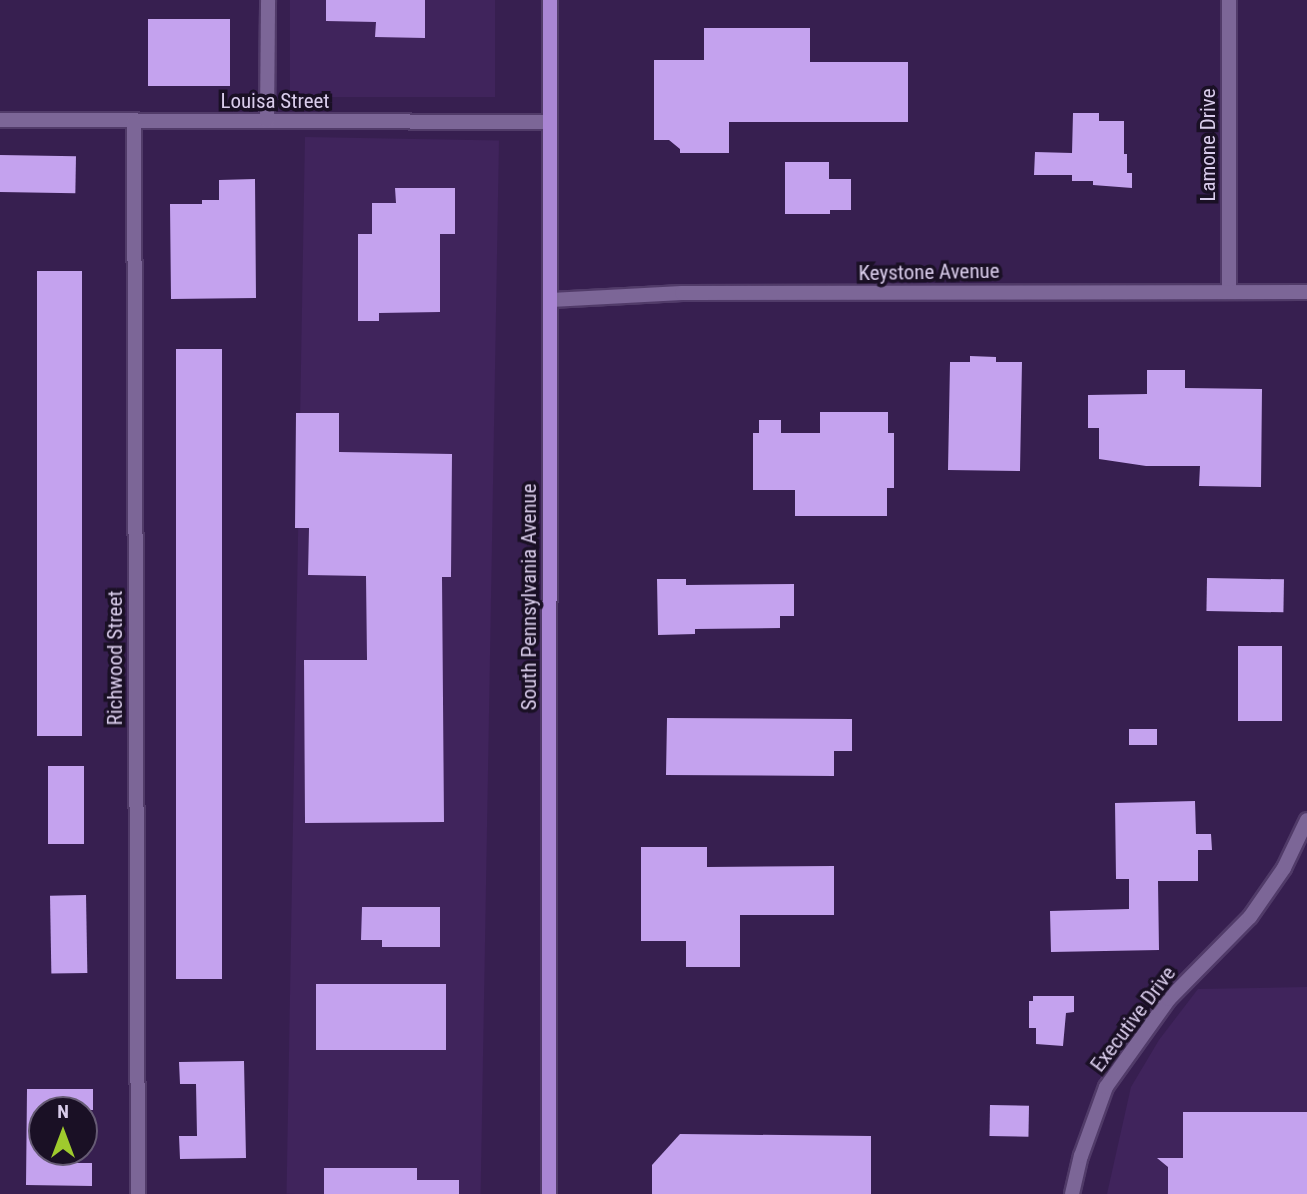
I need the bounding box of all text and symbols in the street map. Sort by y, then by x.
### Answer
street label: Louisa Street [220,88,330,114]
street label: Lamone Drive [1195,88,1221,202]
street label: Keystone Avenue [858,258,1000,286]
street label: South Pennsylvania Avenue [516,484,542,710]
street label: Richwood Street [102,591,128,725]
street label: Executive Drive [1085,961,1181,1077]
north arrow [28,1096,98,1166]
text: N [57,1100,69,1123]

